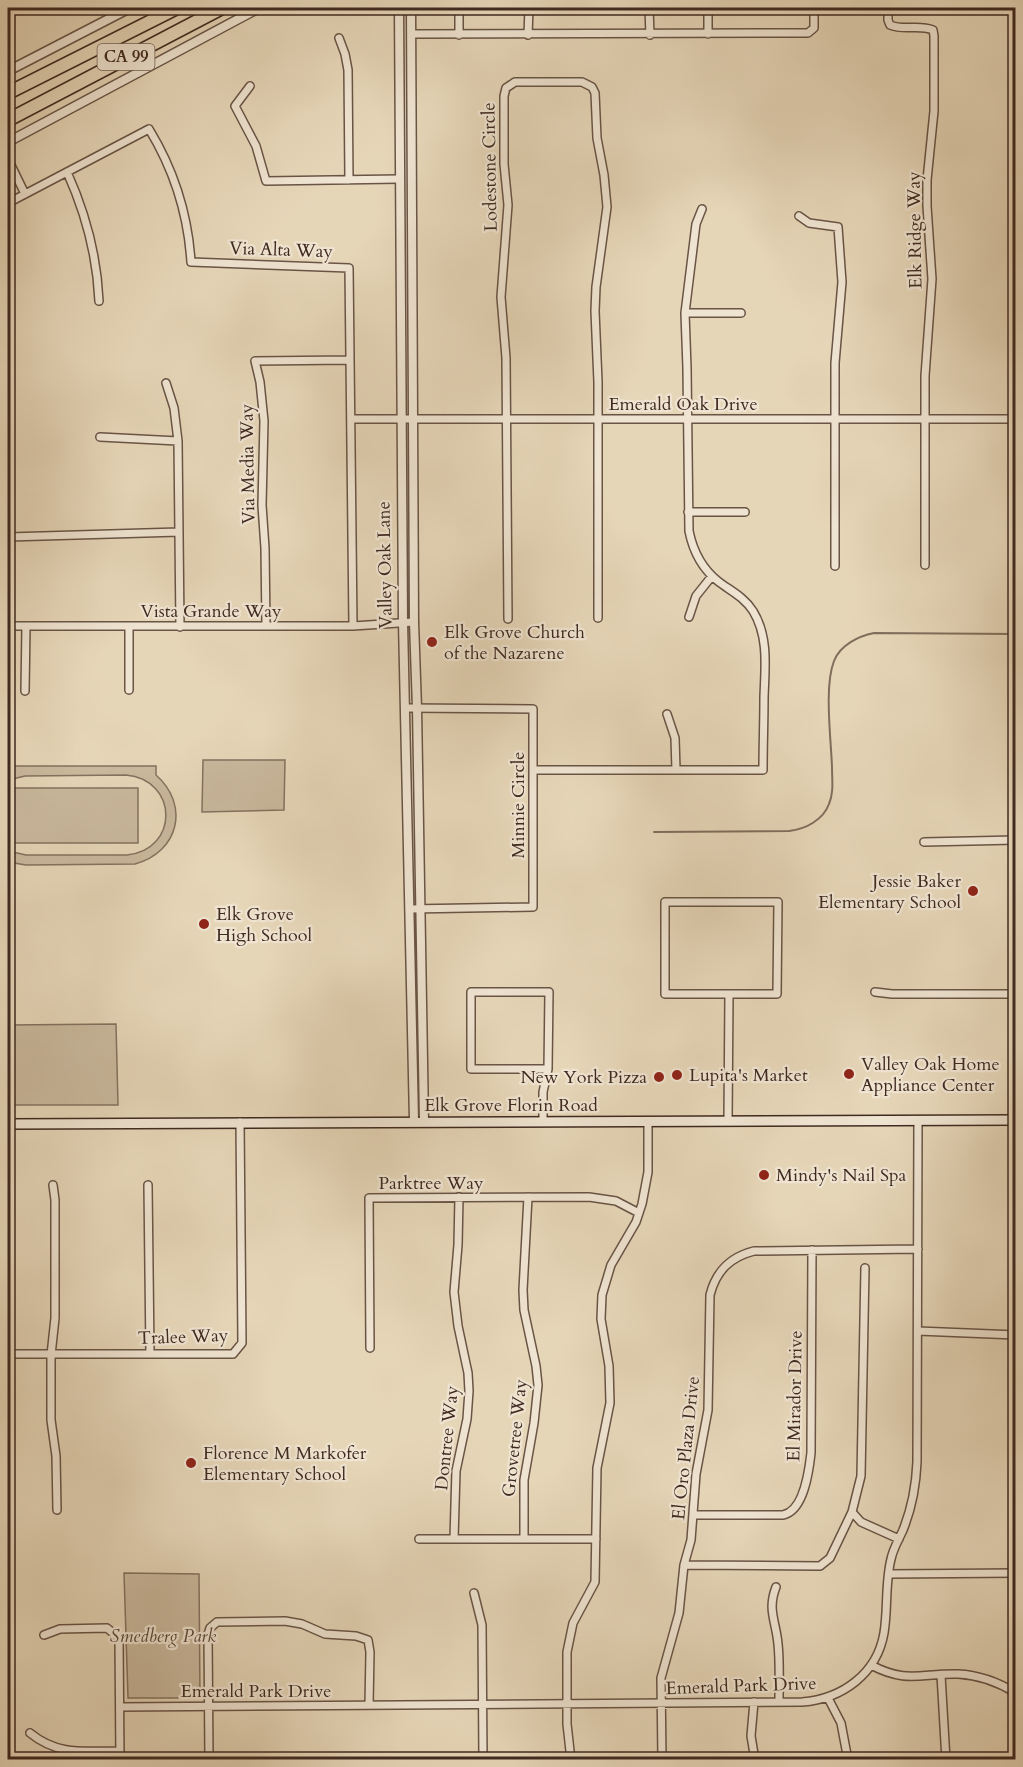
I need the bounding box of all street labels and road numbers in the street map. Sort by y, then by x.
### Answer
road number: CA 99 [98,44,154,70]
street label: Lodestone Circle [476,102,504,232]
street label: Elk Ridge Way [901,171,929,289]
street label: Via Alta Way [229,236,334,264]
street label: Emerald Oak Drive [608,392,758,417]
street label: Via Media Way [234,403,262,524]
street label: Valley Oak Lane [371,501,399,629]
street label: Vista Grande Way [140,599,282,624]
street label: Minnie Circle [506,752,531,858]
street label: Elk Grove Florin Road [424,1093,598,1118]
street label: Parktree Way [378,1171,484,1196]
street label: Tralee Way [137,1323,229,1351]
street label: El Mirador Drive [781,1330,809,1462]
street label: El Oro Plaza Drive [666,1375,706,1521]
street label: Grovetree Way [496,1377,534,1498]
street label: Dontree Way [429,1384,465,1492]
street label: Emerald Park Drive [665,1671,817,1701]
street label: Emerald Park Drive [181,1679,331,1704]

